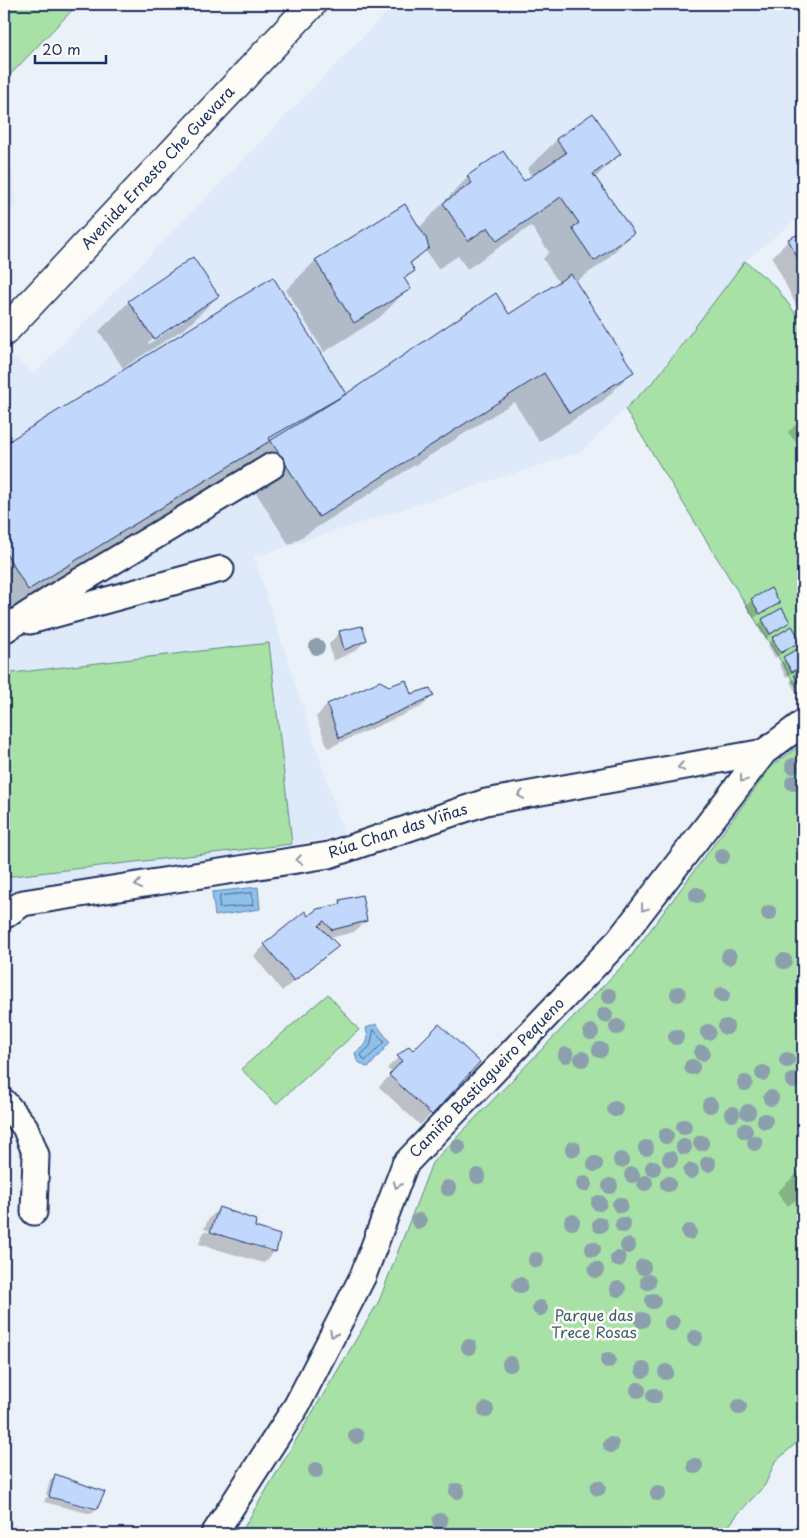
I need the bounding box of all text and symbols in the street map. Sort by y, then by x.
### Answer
scale bar [35,32,106,64]
text: 20 m [42,37,81,60]
street label: Avenida Ernesto Che Guevara [75,80,239,254]
one-way arrow [677,761,686,771]
one-way arrow [740,773,748,782]
one-way arrow [517,790,526,800]
street label: Rúa Chan das Viñas [325,796,470,863]
one-way arrow [294,854,303,864]
one-way arrow [134,879,142,889]
one-way arrow [641,902,649,911]
street label: Camiño Bastiagueiro Pequeno [403,992,569,1162]
one-way arrow [393,1180,403,1189]
park label: Parque das Trece Rosas [551,1303,637,1343]
one-way arrow [329,1329,339,1338]

